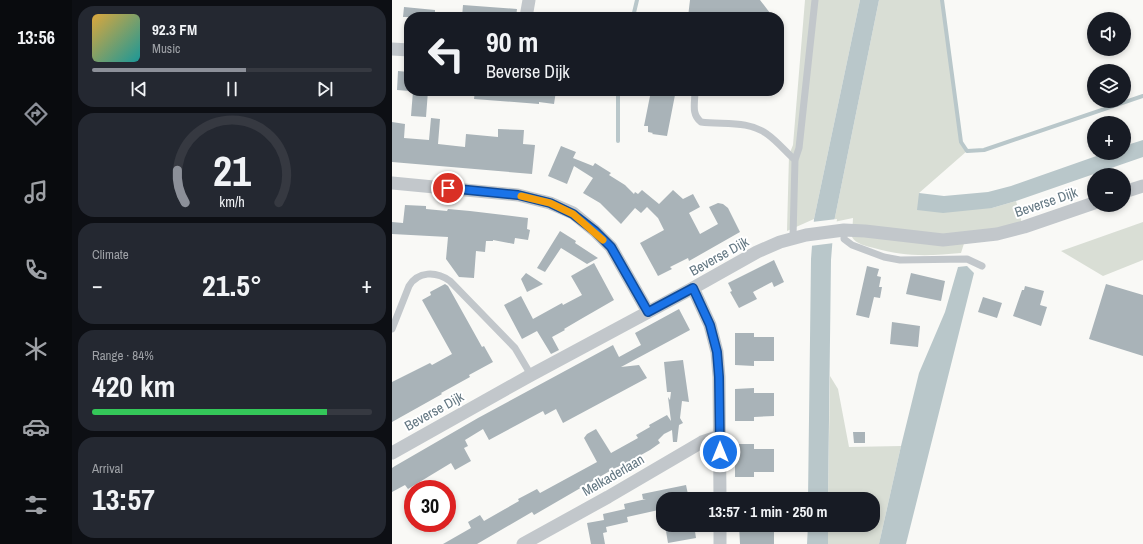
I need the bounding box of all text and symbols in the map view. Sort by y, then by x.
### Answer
map controls [1087,12,1131,212]
button: sound [1087,12,1131,56]
text: 92.3 FM [152,19,197,40]
text: 90 m [486,23,538,61]
text: 13:56 [17,25,55,50]
icon: left [420,28,472,80]
text: Music [152,40,180,57]
text: Beverse Dijk [486,59,570,84]
button: layers [1087,64,1131,108]
icon: previous [128,78,150,100]
icon: pause [221,78,243,100]
icon: next [314,78,336,100]
icon: directions [22,100,50,128]
button: + [1087,116,1131,160]
text: 21 [213,143,251,199]
button: − [1087,168,1131,212]
pin [431,171,465,205]
icon: arrive [437,177,459,199]
icon: music [22,178,50,206]
street label: Beverse Dijk [1012,183,1080,221]
text: km/h [219,192,245,211]
street label: Beverse Dijk [686,232,752,280]
text: Climate [92,246,129,263]
icon: phone [22,256,50,284]
text: 21.5° [202,265,262,305]
text: − [92,270,103,300]
text: + [361,270,372,300]
icon: climate [22,335,50,363]
text: Range · 84% [92,347,154,364]
text: 420 km [92,366,175,406]
street label: Beverse Dijk [401,387,467,435]
icon: car [22,413,50,441]
position arrow [699,431,741,473]
street label: Melkaderlaan [579,450,647,500]
text: Arrival [92,460,123,477]
text: 13:57 [92,479,155,519]
speed limit sign: 30 [404,480,456,532]
icon: filters [22,491,50,519]
text: 13:57 · 1 min · 250 m [709,501,827,522]

